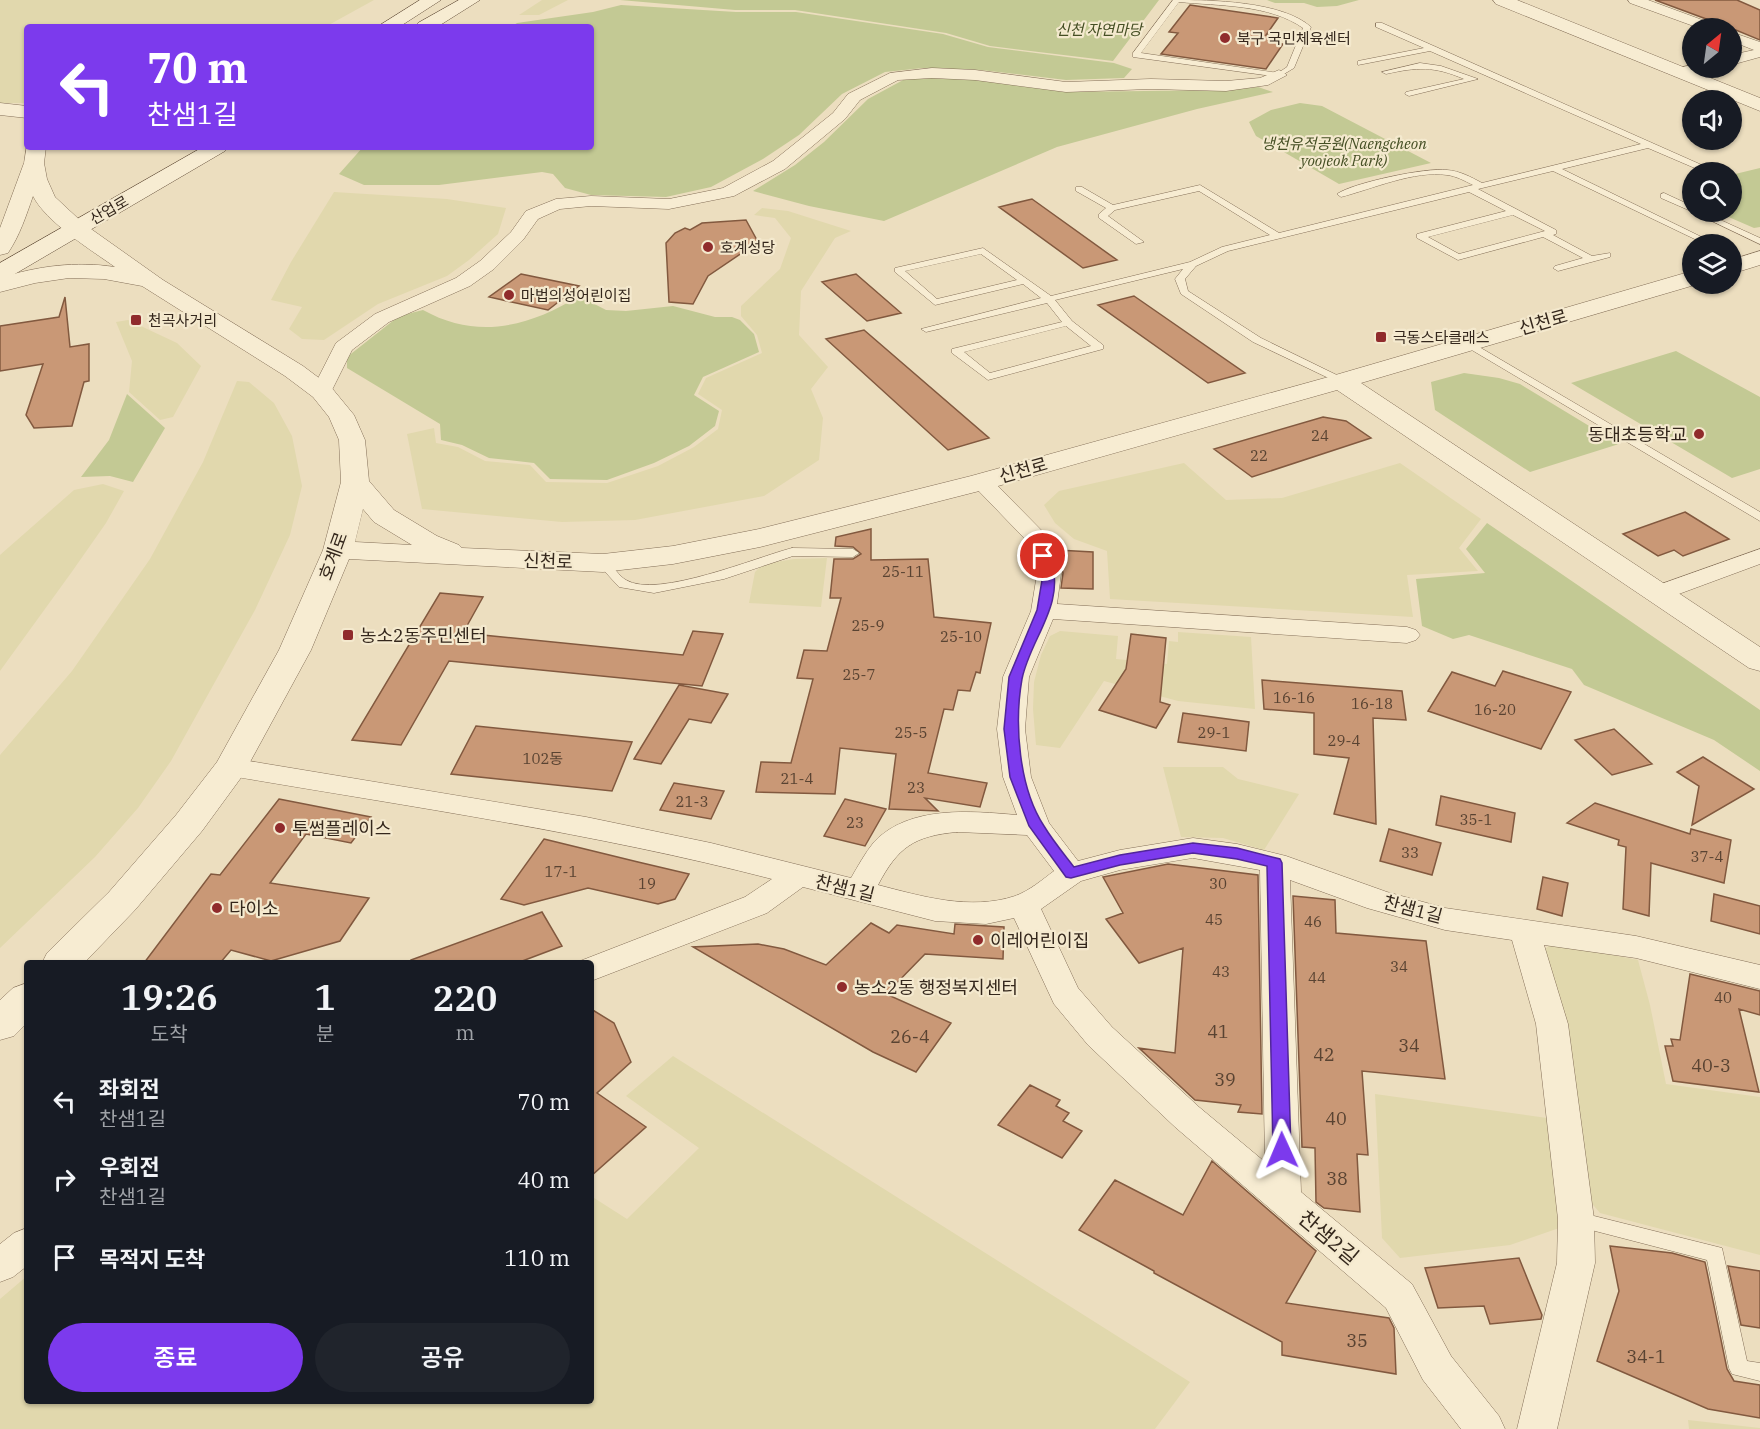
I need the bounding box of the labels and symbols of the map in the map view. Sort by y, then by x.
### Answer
north arrow [1682,18,1742,78]
park label: 신천 자연마당 [1056,20,1144,39]
place label: 북구 국민체육센터 [1237,29,1351,48]
marker: 북구 국민체육센터 [1218,31,1232,45]
park label: 냉천유적공원(Naengcheon yoojeok Park) [1261,134,1427,170]
street label: 산업로 [86,191,132,229]
place label: 호계성당 [720,238,775,257]
marker: 호계성당 [701,240,715,254]
place label: 마법의성어린이집 [521,286,631,305]
marker: 마법의성어린이집 [502,288,516,302]
street label: 신천로 [1516,304,1570,340]
place label: 천곡사거리 [148,311,217,330]
marker: 천곡사거리 [129,313,143,327]
place label: 극동스타클래스 [1393,328,1490,347]
marker: 극동스타클래스 [1374,330,1388,344]
place label: 동대초등학교 [1588,423,1687,446]
house number: 24 [1311,426,1329,445]
marker: 동대초등학교 [1692,427,1706,441]
house number: 22 [1250,446,1268,465]
street label: 신천로 [996,452,1050,488]
street label: 호계로 [314,529,352,583]
pin [1017,530,1068,581]
street label: 신천로 [523,549,573,573]
house number: 25-11 [882,562,924,581]
house number: 25-9 [852,616,884,635]
place label: 농소2동주민센터 [360,624,487,647]
house number: 25-10 [940,627,982,646]
marker: 농소2동주민센터 [341,628,355,642]
house number: 25-7 [843,665,875,684]
house number: 16-16 [1273,688,1315,707]
house number: 16-18 [1351,694,1393,713]
house number: 16-20 [1474,700,1516,719]
house number: 25-5 [895,723,927,742]
house number: 29-1 [1198,723,1230,742]
house number: 29-4 [1328,731,1360,750]
house number: 102동 [523,749,563,768]
house number: 21-4 [781,769,813,788]
house number: 23 [907,778,925,797]
house number: 21-3 [676,792,708,811]
house number: 35-1 [1460,810,1492,829]
house number: 23 [846,813,864,832]
place label: 투썸플레이스 [292,817,391,840]
marker: 투썸플레이스 [273,821,287,835]
house number: 33 [1401,843,1419,862]
house number: 37-4 [1691,847,1723,866]
house number: 17-1 [545,862,577,881]
street label: 찬샘1길 [813,870,877,906]
house number: 19 [638,874,656,893]
house number: 30 [1209,874,1227,893]
street label: 찬샘1길 [1381,890,1445,928]
place label: 다이소 [229,897,279,920]
marker: 다이소 [210,901,224,915]
house number: 45 [1205,910,1223,929]
house number: 46 [1304,912,1322,931]
place label: 이레어린이집 [990,929,1089,952]
marker: 이레어린이집 [971,933,985,947]
house number: 34 [1390,957,1408,976]
house number: 43 [1212,962,1230,981]
house number: 44 [1308,968,1326,987]
place label: 농소2동 행정복지센터 [854,976,1018,999]
marker: 농소2동 행정복지센터 [835,980,849,994]
house number: 40 [1714,988,1732,1007]
house number: 41 [1207,1020,1229,1043]
house number: 26-4 [890,1025,930,1048]
house number: 34 [1398,1034,1420,1057]
house number: 42 [1313,1043,1335,1066]
house number: 40-3 [1691,1054,1731,1077]
house number: 39 [1214,1068,1236,1091]
house number: 40 [1325,1107,1347,1130]
position arrow [1250,1118,1314,1182]
house number: 38 [1326,1167,1348,1190]
street label: 찬샘2길 [1293,1204,1365,1270]
house number: 35 [1346,1329,1368,1352]
house number: 34-1 [1626,1345,1666,1368]

